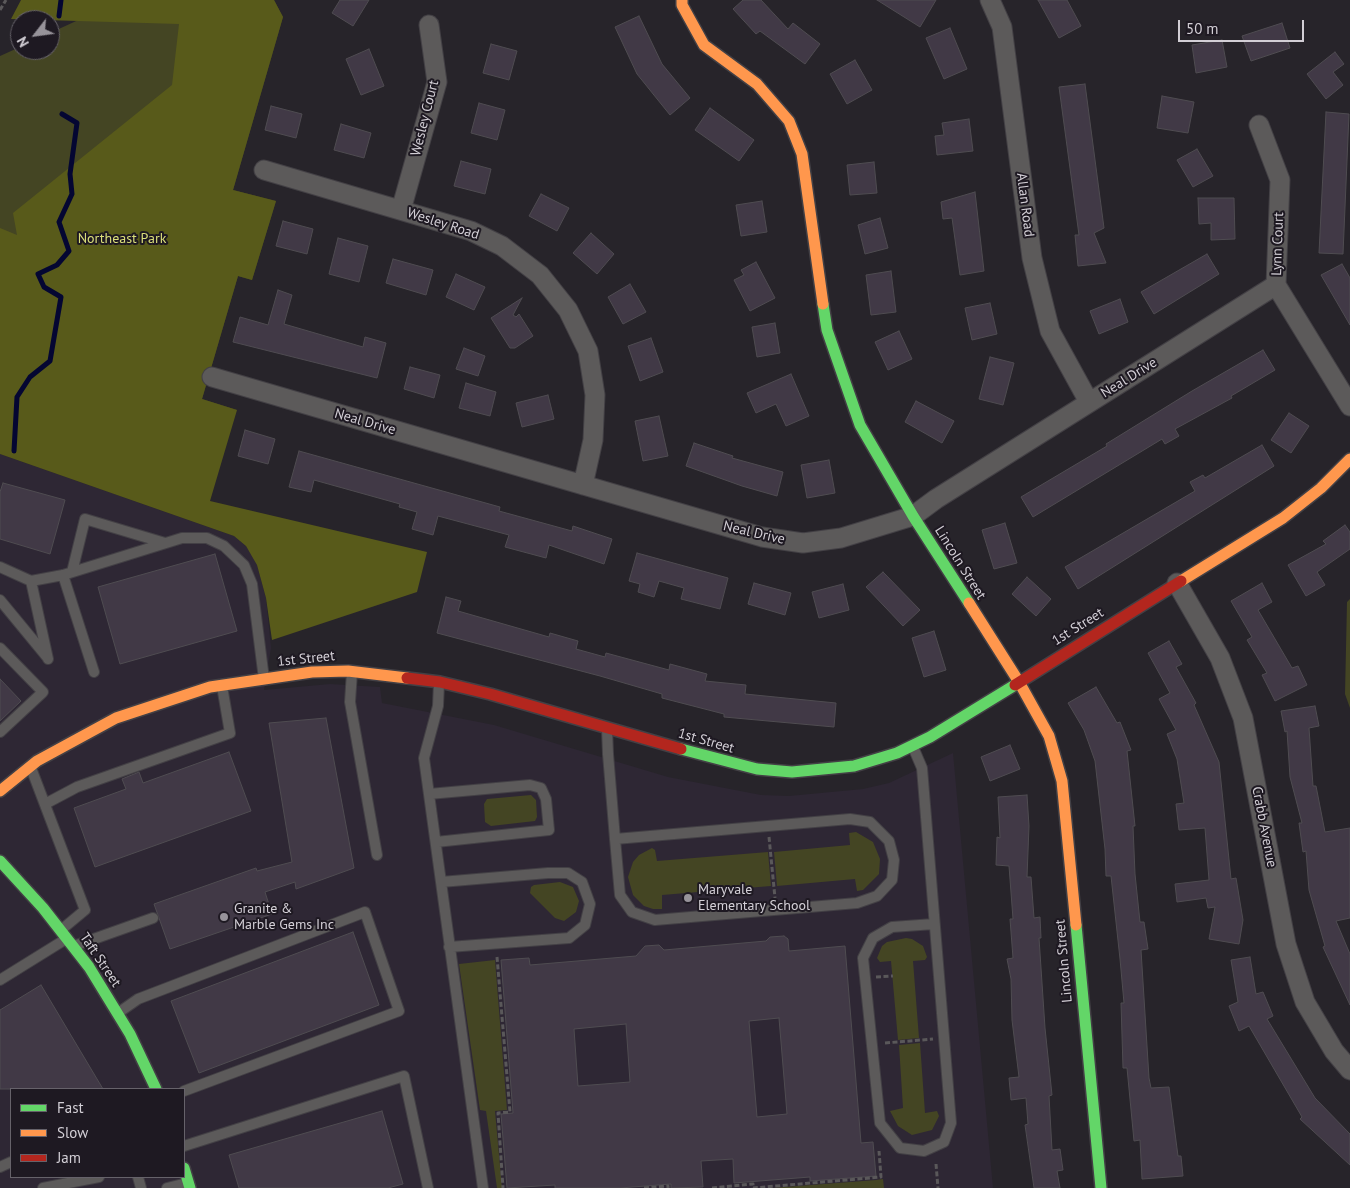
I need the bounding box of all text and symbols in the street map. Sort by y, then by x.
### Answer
north arrow [10,10,60,60]
scale bar [1180,10,1306,42]
text: 50 m [1186,19,1219,38]
text: N [13,34,33,50]
street label: Wesley Court [407,78,443,158]
street label: Allan Road [1013,172,1037,238]
street label: Wesley Road [405,204,481,244]
street label: Lynn Court [1268,212,1288,276]
park label: Northeast Park [78,231,166,247]
street label: Neal Drive [1098,354,1160,402]
street label: Neal Drive [333,405,397,439]
street label: Neal Drive [722,518,786,548]
street label: Lincoln Street [931,523,989,603]
street label: 1st Street [1049,605,1107,649]
street label: 1st Street [276,648,336,670]
street label: 1st Street [676,725,736,757]
street label: Crabb Avenue [1248,785,1280,869]
place label: Maryvale Elementary School [698,882,810,914]
marker: Maryvale Elementary School [682,892,694,904]
place label: Granite & Marble Gems Inc [234,901,334,934]
marker: Granite & Marble Gems Inc [218,911,230,923]
street label: Lincoln Street [1052,919,1076,1003]
street label: Taft Street [76,930,124,990]
legend [10,1088,185,1178]
text: Fast [57,1098,84,1117]
text: Slow [57,1123,88,1142]
text: Jam [57,1148,81,1167]

